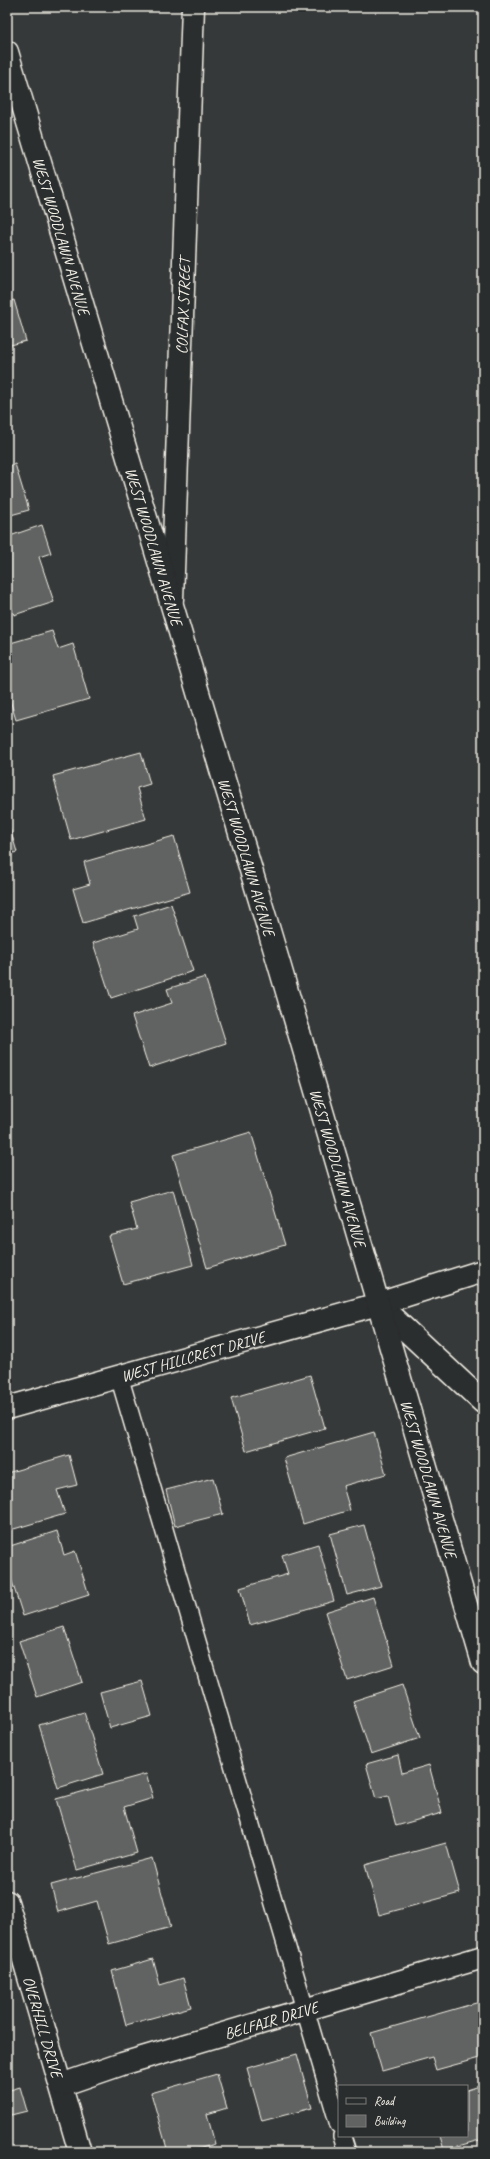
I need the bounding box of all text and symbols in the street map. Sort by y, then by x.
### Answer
street label: WEST WOODLAWN AVENUE [28,155,95,320]
street label: COLFAX STREET [172,254,195,355]
street label: WEST WOODLAWN AVENUE [120,465,187,630]
street label: WEST WOODLAWN AVENUE [213,776,280,941]
street label: WEST WOODLAWN AVENUE [305,1087,371,1252]
street label: WEST HILLCREST DRIVE [119,1327,269,1387]
street label: WEST WOODLAWN AVENUE [396,1398,461,1563]
street label: OVERHILL DRIVE [18,1974,67,2082]
street label: BELFAIR DRIVE [222,1997,323,2044]
legend [338,2085,468,2137]
text: Road [374,2093,396,2109]
text: Building [374,2113,406,2129]

